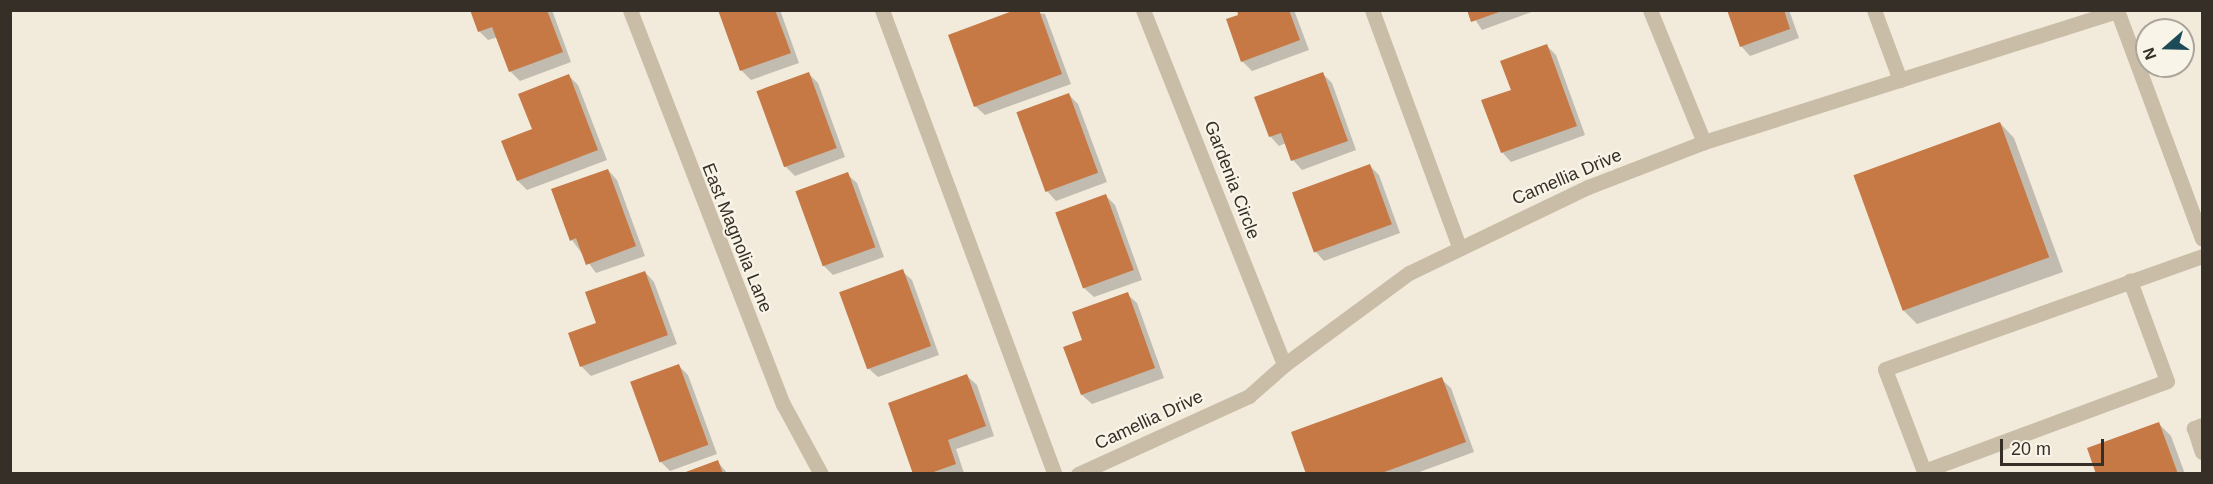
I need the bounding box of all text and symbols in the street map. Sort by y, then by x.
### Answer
north arrow [2135,18,2195,78]
text: N [2140,45,2159,62]
street label: Gardenia Circle [1200,118,1264,242]
street label: Camellia Drive [1509,144,1625,210]
street label: East Magnolia Lane [697,160,777,316]
street label: Camellia Drive [1091,385,1207,455]
scale bar [2003,427,2106,465]
text: 20 m [2011,439,2051,459]

